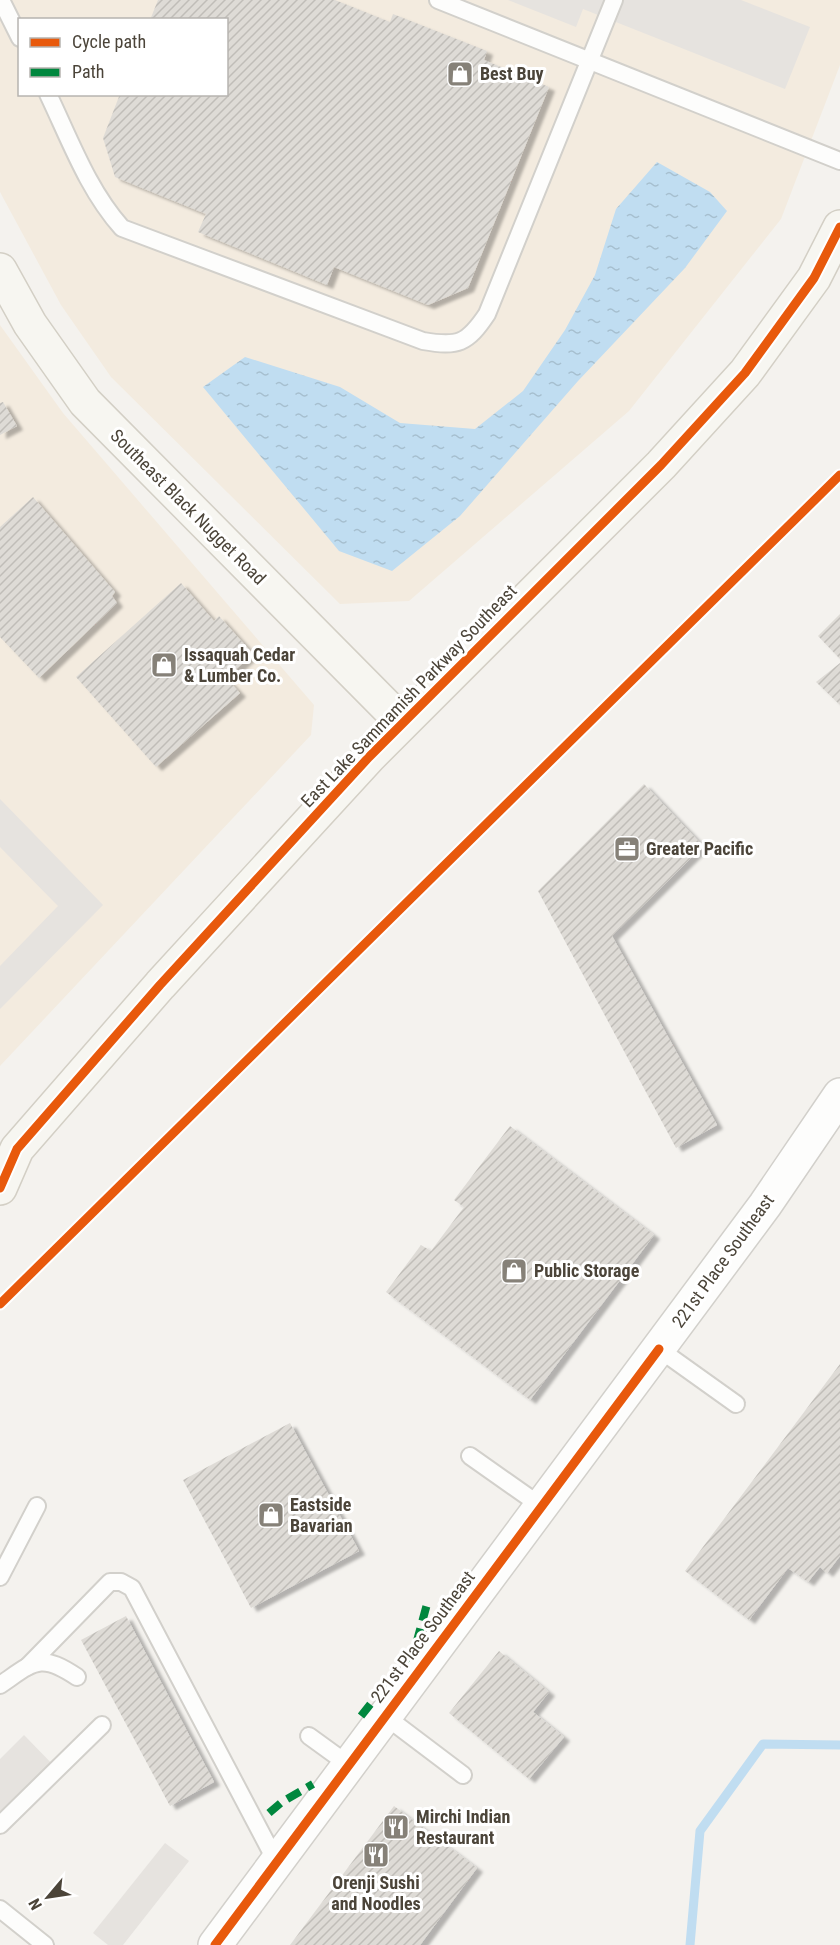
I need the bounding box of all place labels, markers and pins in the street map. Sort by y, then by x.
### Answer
shop icon: Best Buy [445,59,475,89]
place label: Best Buy [480,63,544,84]
place label: Issaquah Cedar & Lumber Co. [184,644,295,686]
shop icon: Issaquah Cedar & Lumber Co. [149,650,179,680]
office icon: Greater Pacific [612,834,642,864]
place label: Greater Pacific [646,838,753,859]
shop icon: Public Storage [499,1256,529,1286]
place label: Public Storage [534,1260,640,1281]
place label: Eastside Bavarian [290,1494,353,1536]
shop icon: Eastside Bavarian [256,1500,286,1530]
place label: Mirchi Indian Restaurant [416,1806,510,1848]
restaurant icon: Mirchi Indian Restaurant [381,1812,411,1842]
restaurant icon: Orenji Sushi and Noodles [361,1840,391,1870]
place label: Orenji Sushi and Noodles [331,1872,421,1914]

